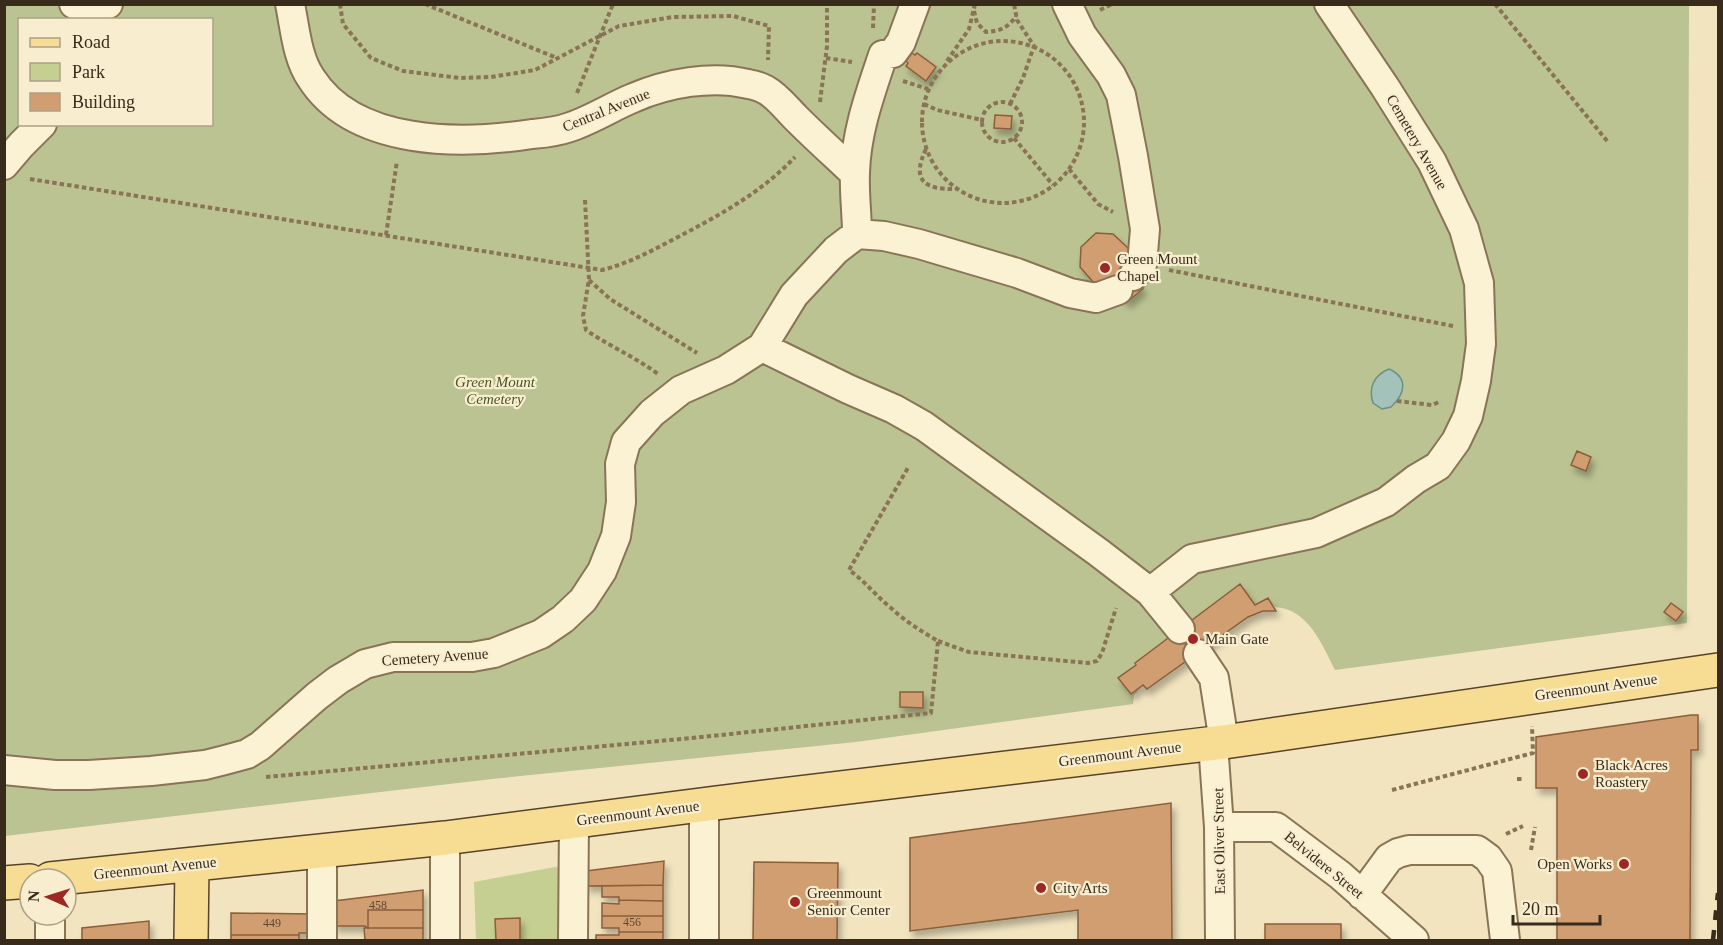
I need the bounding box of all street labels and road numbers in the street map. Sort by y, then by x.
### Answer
street label: Central Avenue [560,85,652,135]
street label: Cemetery Avenue [1383,92,1451,193]
street label: Cemetery Avenue [381,645,489,669]
street label: Greenmount Avenue [1534,670,1659,704]
street label: Greenmount Avenue [1058,738,1183,769]
street label: East Oliver Street [1210,787,1228,894]
street label: Greenmount Avenue [576,797,701,828]
street label: Belvidere Street [1281,828,1367,902]
street label: Greenmount Avenue [93,854,218,882]

